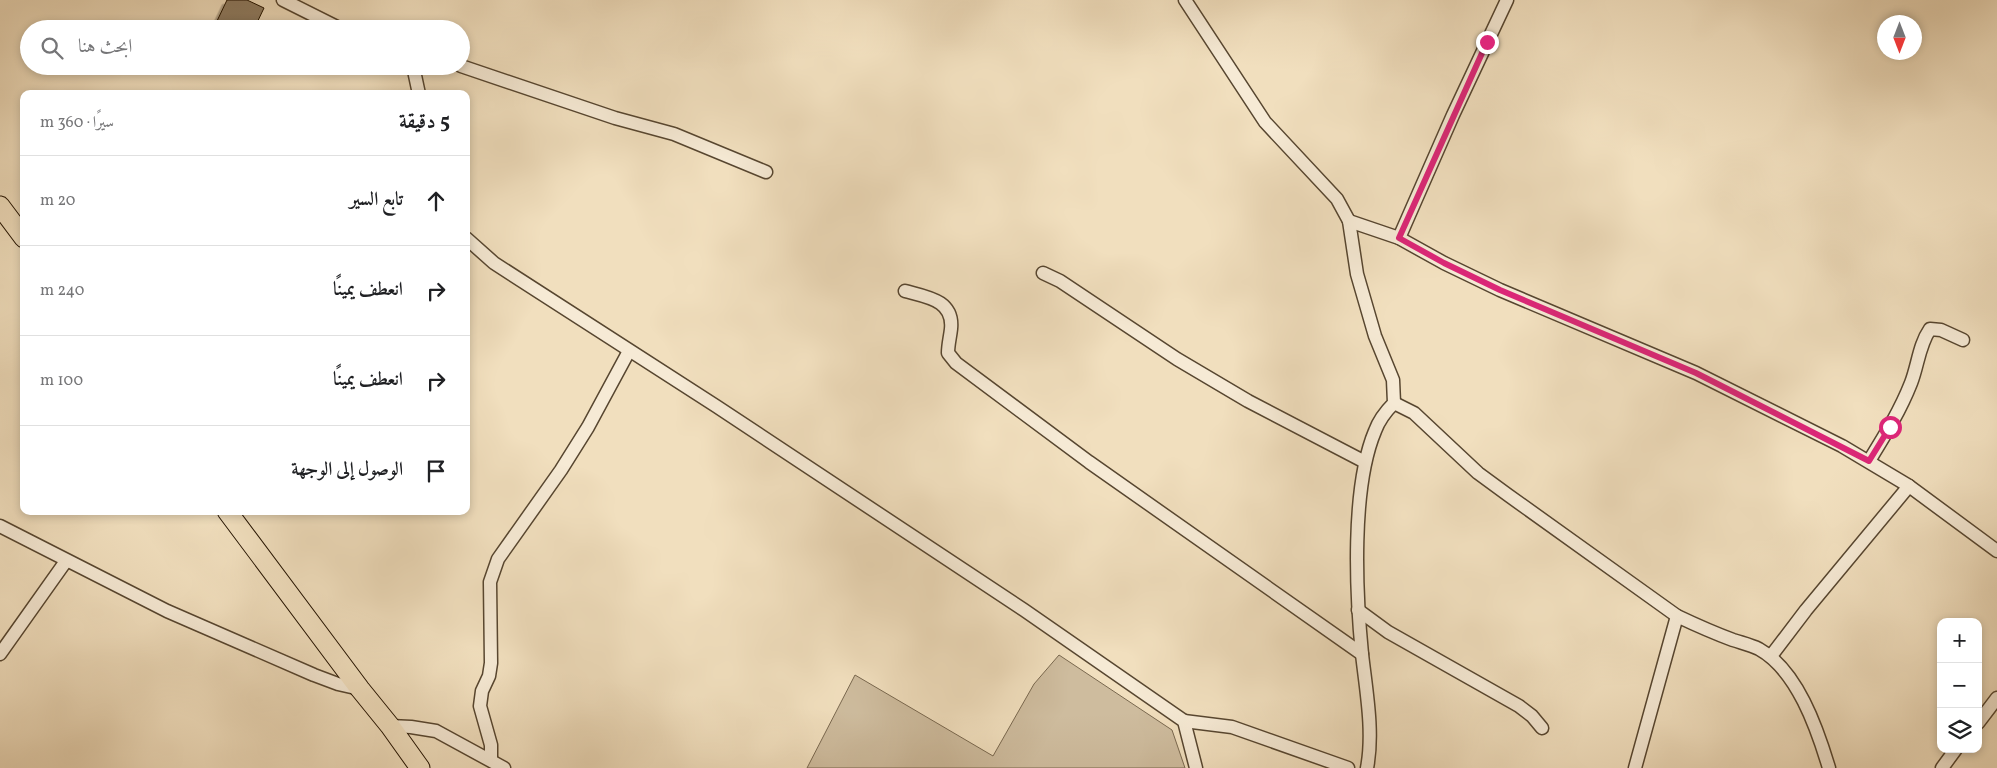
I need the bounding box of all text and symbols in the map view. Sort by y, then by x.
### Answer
north arrow [1877,15,1922,60]
search box [20,20,470,75]
route end [1476,31,1499,54]
icon: search [38,34,66,62]
text: ابحث هنا [78,34,132,60]
text: 5 دقيقة [399,108,450,137]
text: سيرًا · 360 m [40,112,114,134]
text: تابع السير [350,187,403,213]
icon: ahead [422,187,450,215]
text: 20 m [40,190,75,212]
text: انعطف يمينًا [333,277,403,303]
icon: right [422,277,450,305]
text: 240 m [40,280,84,302]
text: انعطف يمينًا [333,367,403,393]
icon: right [422,367,450,395]
text: 100 m [40,370,83,392]
route start [1879,416,1902,439]
text: الوصول إلى الوجهة [291,457,403,483]
icon: arrive [422,457,450,485]
map controls [1937,618,1982,753]
button: + [1937,618,1982,663]
button: − [1937,663,1982,708]
button: layers [1937,708,1982,753]

